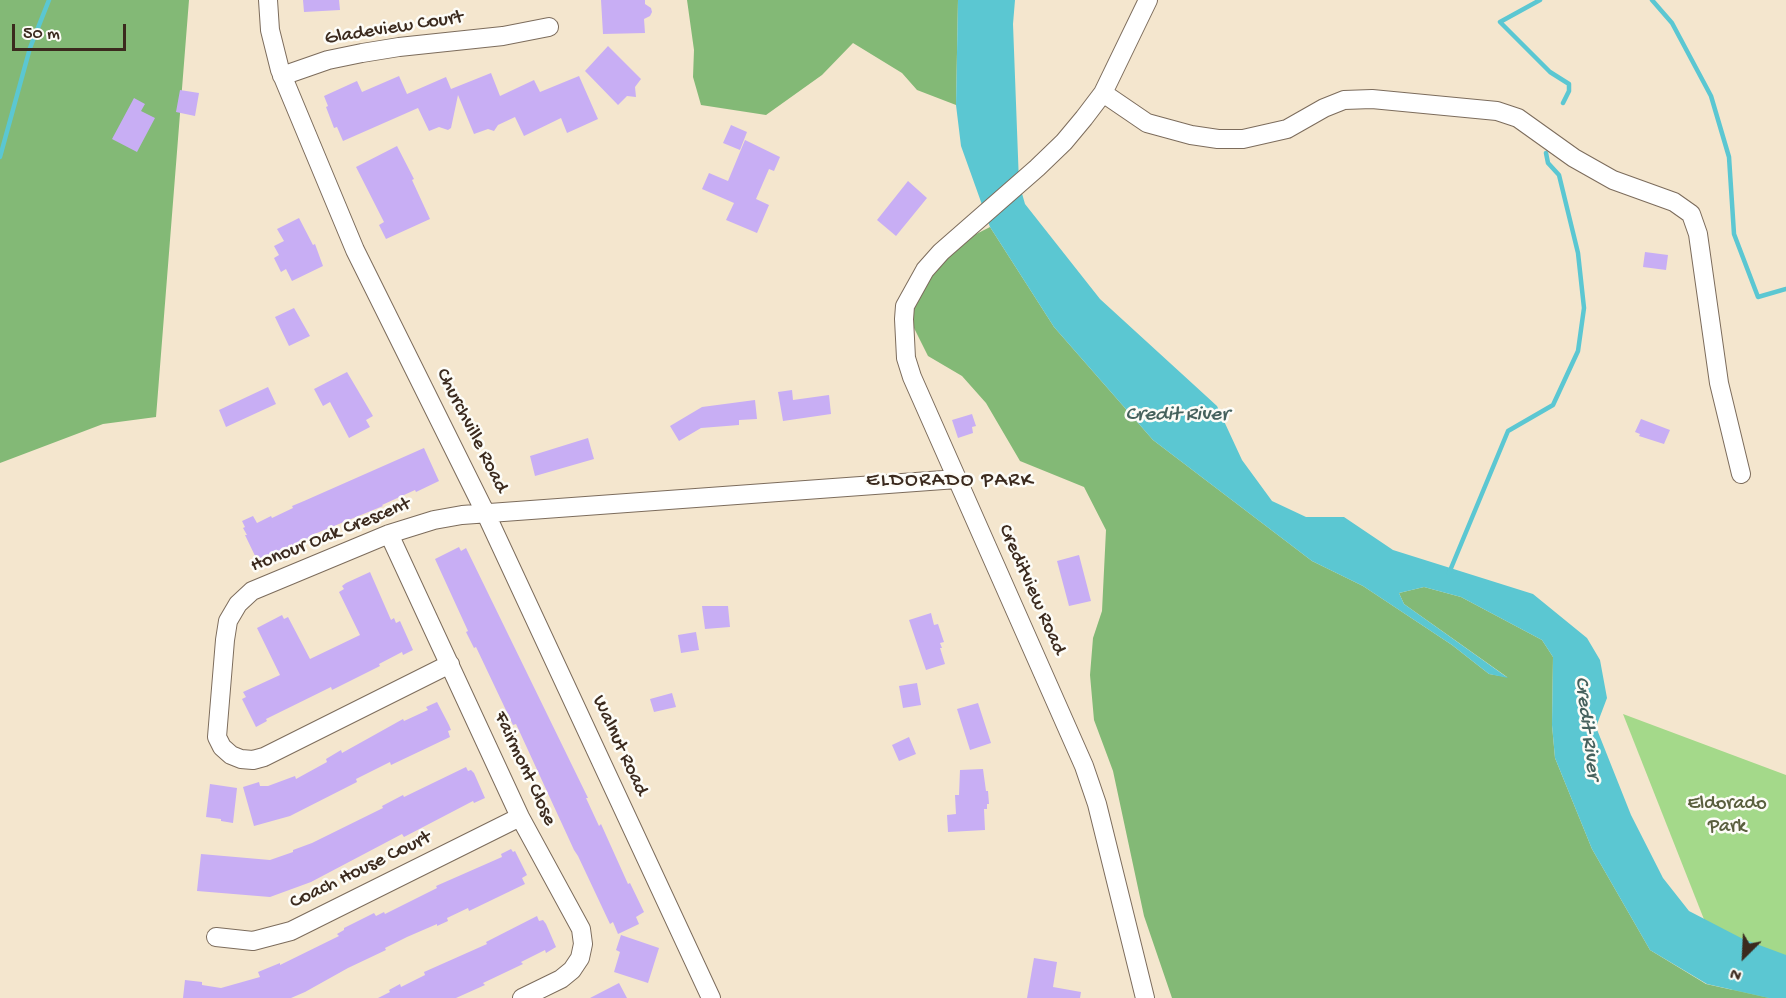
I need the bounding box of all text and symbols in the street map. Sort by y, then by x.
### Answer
street label: Gladeview Court [323,6,465,52]
scale bar [15,12,129,50]
text: 50 m [23,24,60,45]
street label: Churchville Road [429,365,513,497]
water label: Credit River [1125,403,1229,429]
district label: ELDORADO PARK [866,469,1034,495]
street label: Honour Oak Crescent [248,493,414,579]
street label: Creditview Road [992,521,1070,659]
water label: Credit River [1567,675,1605,781]
street label: Walnut Road [585,692,653,800]
street label: Fairmont Close [487,708,561,830]
park label: Eldorado Park [1687,793,1767,840]
street label: Coach House Court [287,826,435,916]
north arrow [1714,926,1774,986]
text: N [1728,962,1745,984]

